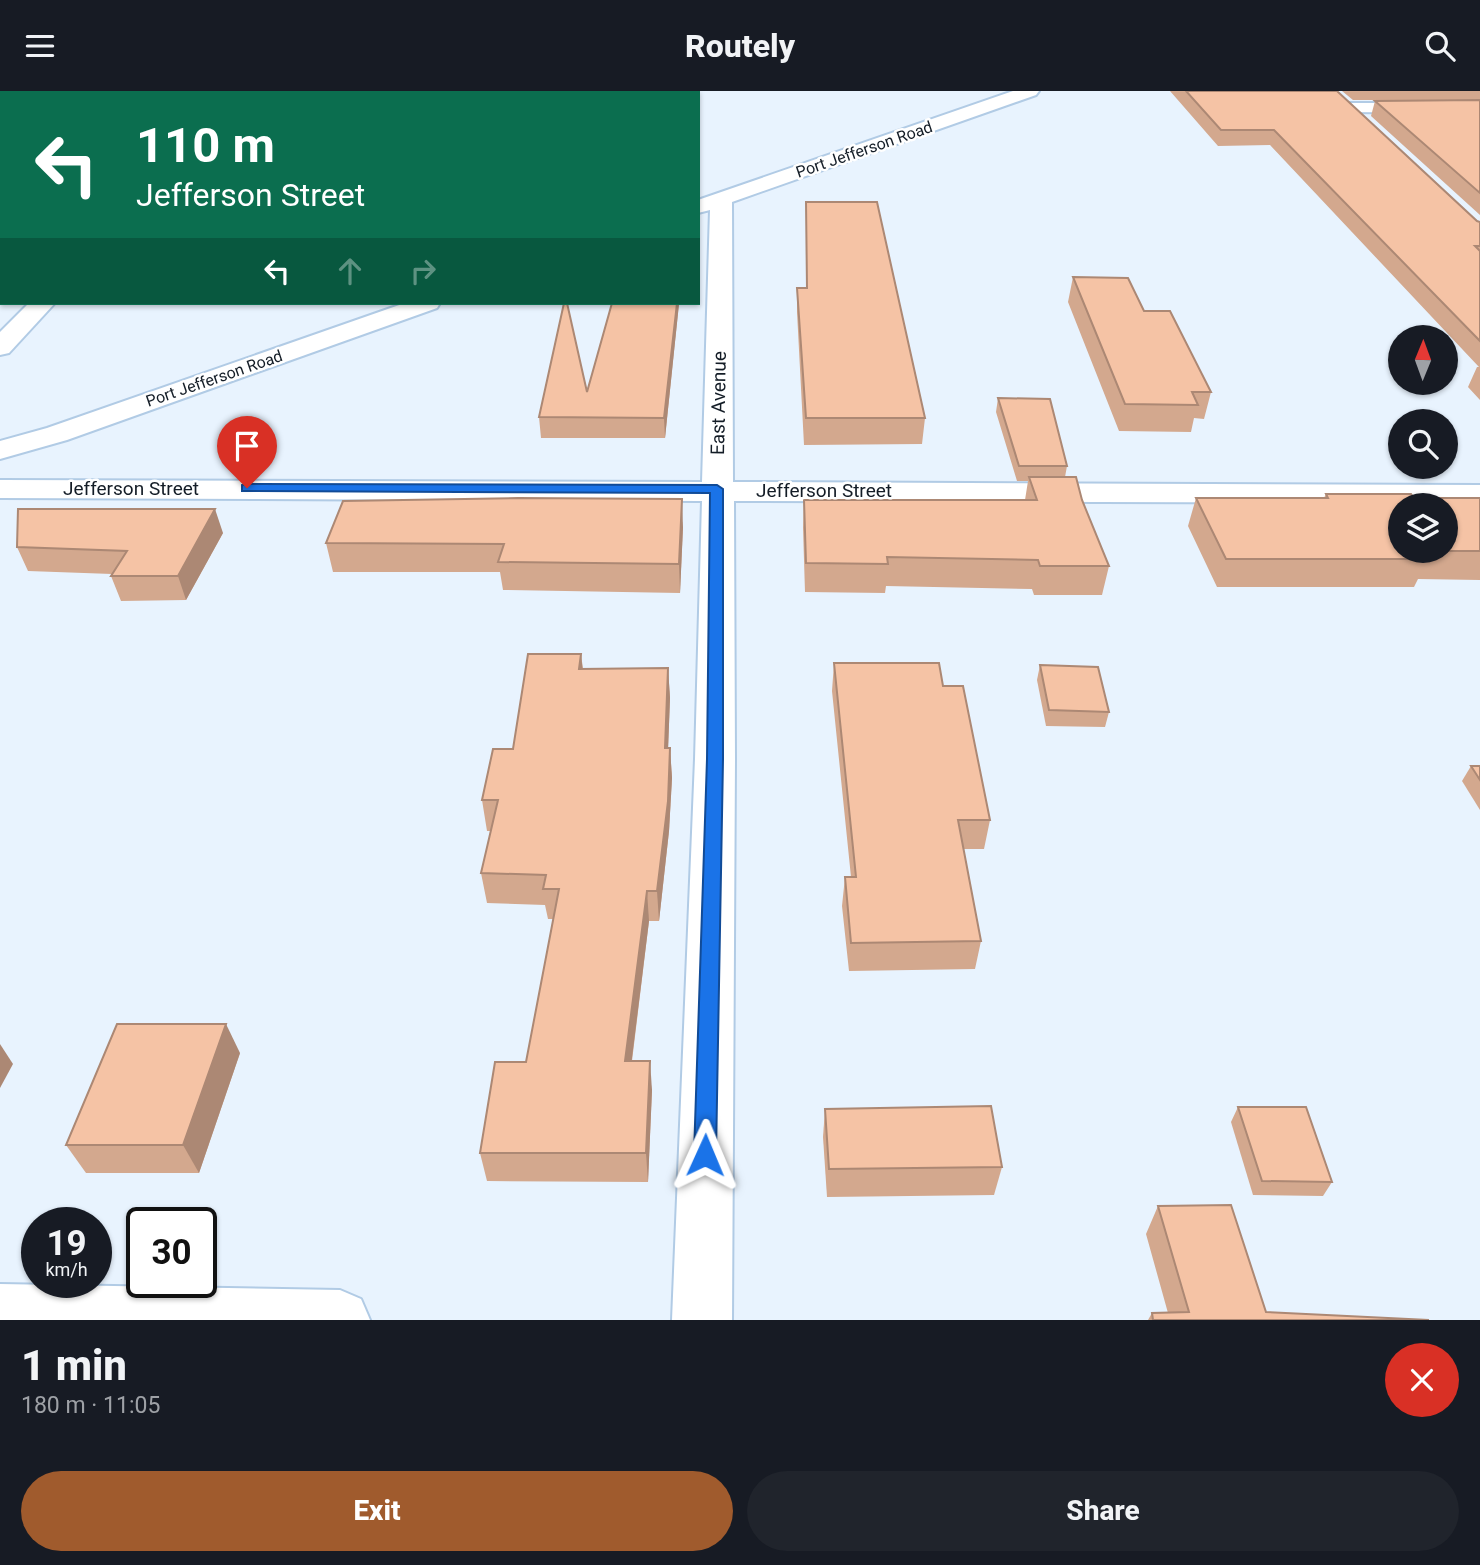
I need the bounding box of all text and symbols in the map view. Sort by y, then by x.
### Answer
icon: menu [21,27,59,65]
text: Routely [685,27,795,65]
icon: search [1421,27,1459,65]
text: 110 m [136,117,275,174]
street label: Port Jefferson Road [793,117,935,182]
icon: left [21,119,112,210]
text: Jefferson Street [136,176,365,214]
icon: left [258,252,296,290]
icon: ahead [331,252,369,290]
icon: right [404,252,442,290]
north arrow [1388,325,1458,395]
map controls [1388,325,1458,563]
street label: Port Jefferson Road [143,346,285,411]
street label: East Avenue [706,351,731,455]
button: search [1388,409,1458,479]
pin [217,416,277,488]
icon: arrive [228,427,266,465]
street label: Jefferson Street [63,477,199,500]
street label: Jefferson Street [756,479,892,502]
button: layers [1388,493,1458,563]
position arrow [668,1118,742,1192]
speed limit sign: 30 [126,1207,217,1298]
text: 19 [46,1223,87,1264]
text: km/h [45,1259,88,1280]
text: 1 min [21,1341,127,1390]
button: close [1385,1343,1459,1417]
text: 180 m · 11:05 [21,1392,160,1419]
button: Exit [21,1471,733,1551]
button: Share [747,1471,1459,1551]

